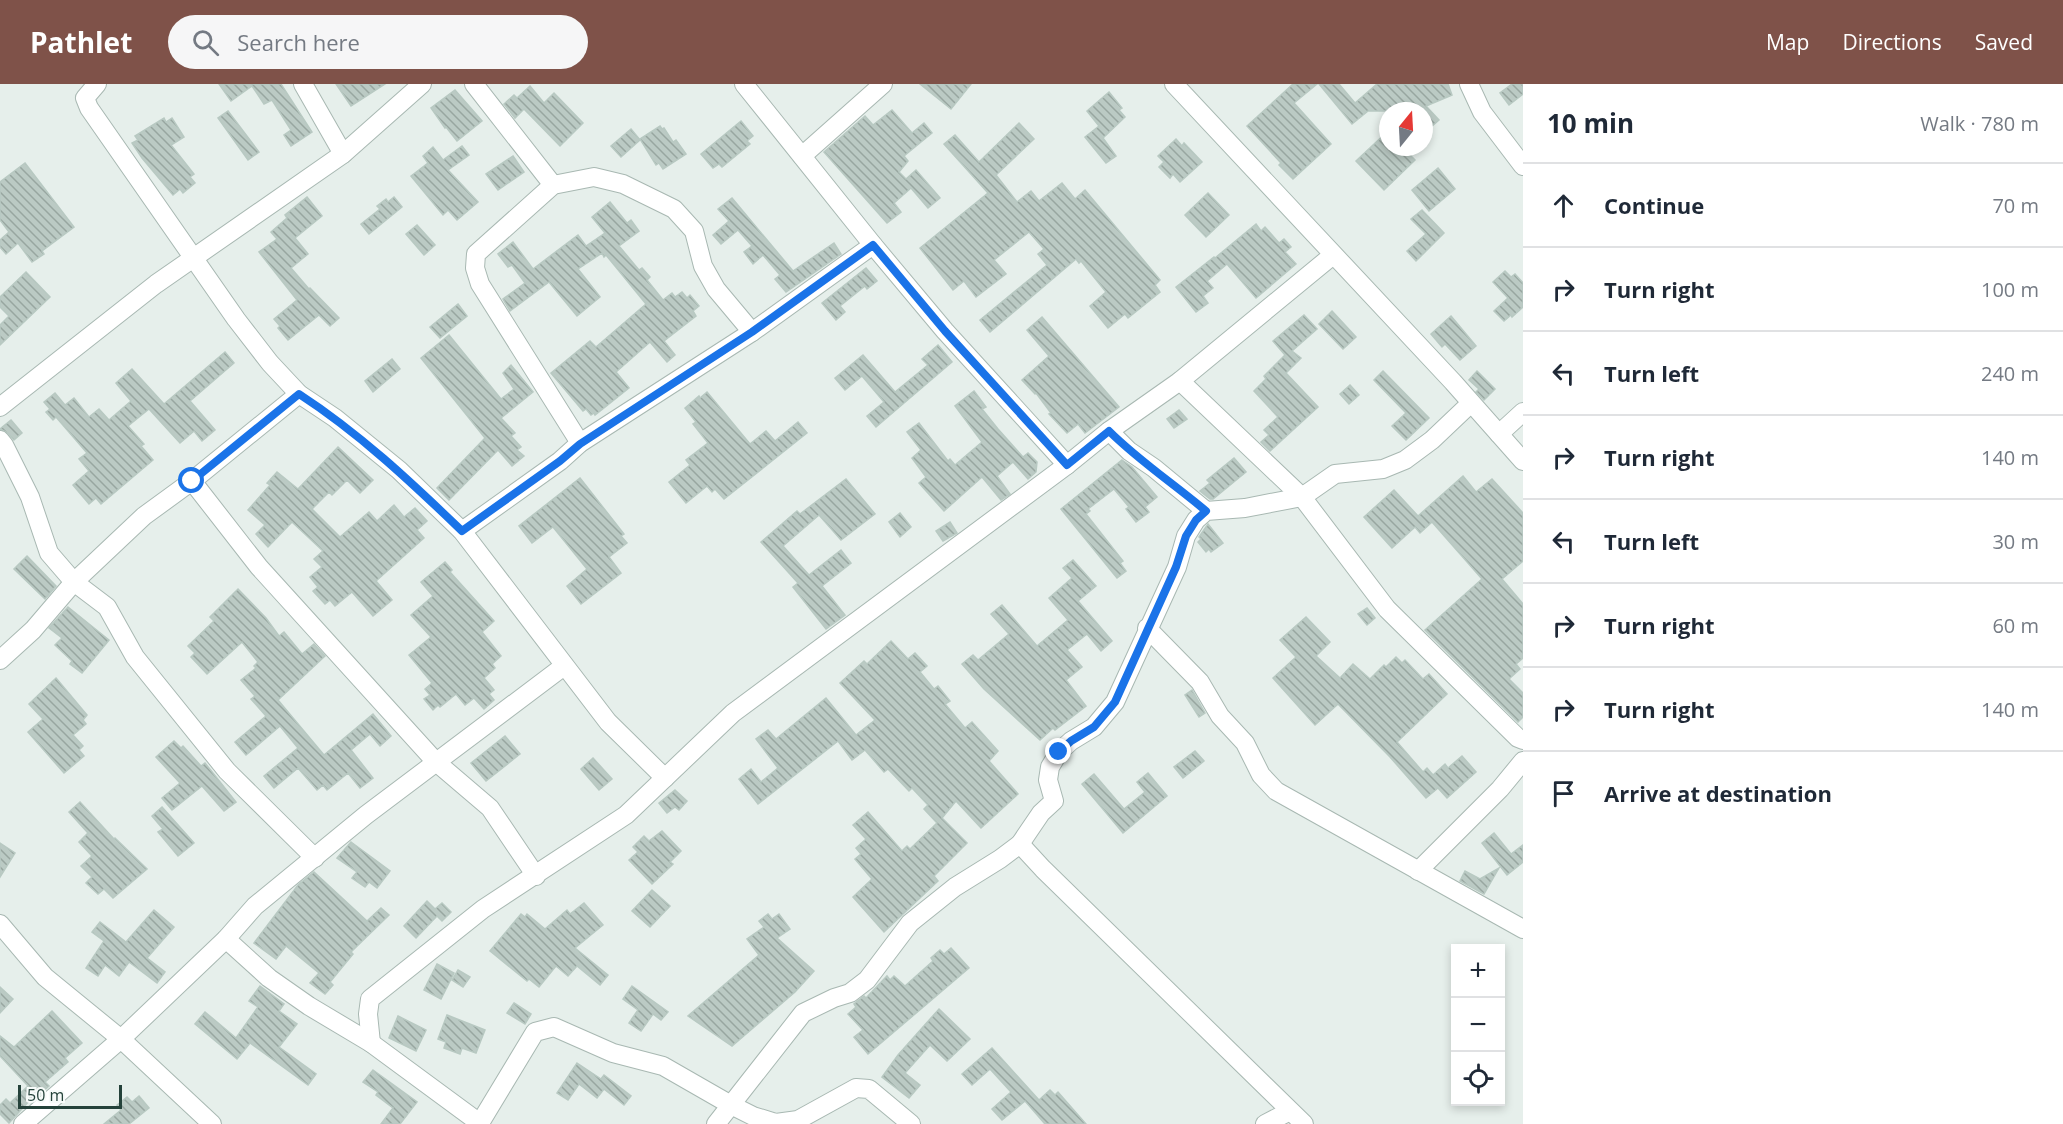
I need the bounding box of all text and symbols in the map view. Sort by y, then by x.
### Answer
search box [168,15,588,69]
text: Pathlet [30,23,132,61]
icon: search [189,26,222,59]
text: Search here [237,27,360,57]
text: Map [1766,28,1809,56]
text: Directions [1842,28,1942,56]
text: Saved [1975,28,2033,56]
north arrow [1379,102,1433,156]
text: 10 min [1547,105,1634,141]
text: Walk · 780 m [1920,110,2039,137]
icon: ahead [1547,189,1580,222]
text: Continue [1604,190,1704,220]
text: 70 m [1992,192,2039,219]
icon: right [1547,273,1580,306]
text: Turn right [1604,274,1715,304]
text: 100 m [1981,276,2039,303]
icon: left [1547,357,1580,390]
text: Turn left [1604,358,1699,388]
text: 240 m [1981,360,2039,387]
icon: right [1547,441,1580,474]
text: Turn right [1604,442,1715,472]
text: 140 m [1981,444,2039,471]
route start [178,467,204,493]
icon: left [1547,525,1580,558]
text: Turn left [1604,526,1699,556]
text: 30 m [1992,528,2039,555]
icon: right [1547,609,1580,642]
text: Turn right [1604,610,1715,640]
text: 60 m [1992,612,2039,639]
icon: right [1547,693,1580,726]
text: Turn right [1604,694,1715,724]
text: 140 m [1981,696,2039,723]
route end [1045,738,1071,764]
icon: arrive [1547,777,1580,810]
text: Arrive at destination [1604,778,1832,808]
map controls [1451,944,1505,1106]
button: + [1451,944,1505,998]
button: − [1451,998,1505,1052]
button: locate [1451,1052,1505,1106]
scale bar [18,1082,122,1110]
text: 50 m [27,1084,64,1106]

